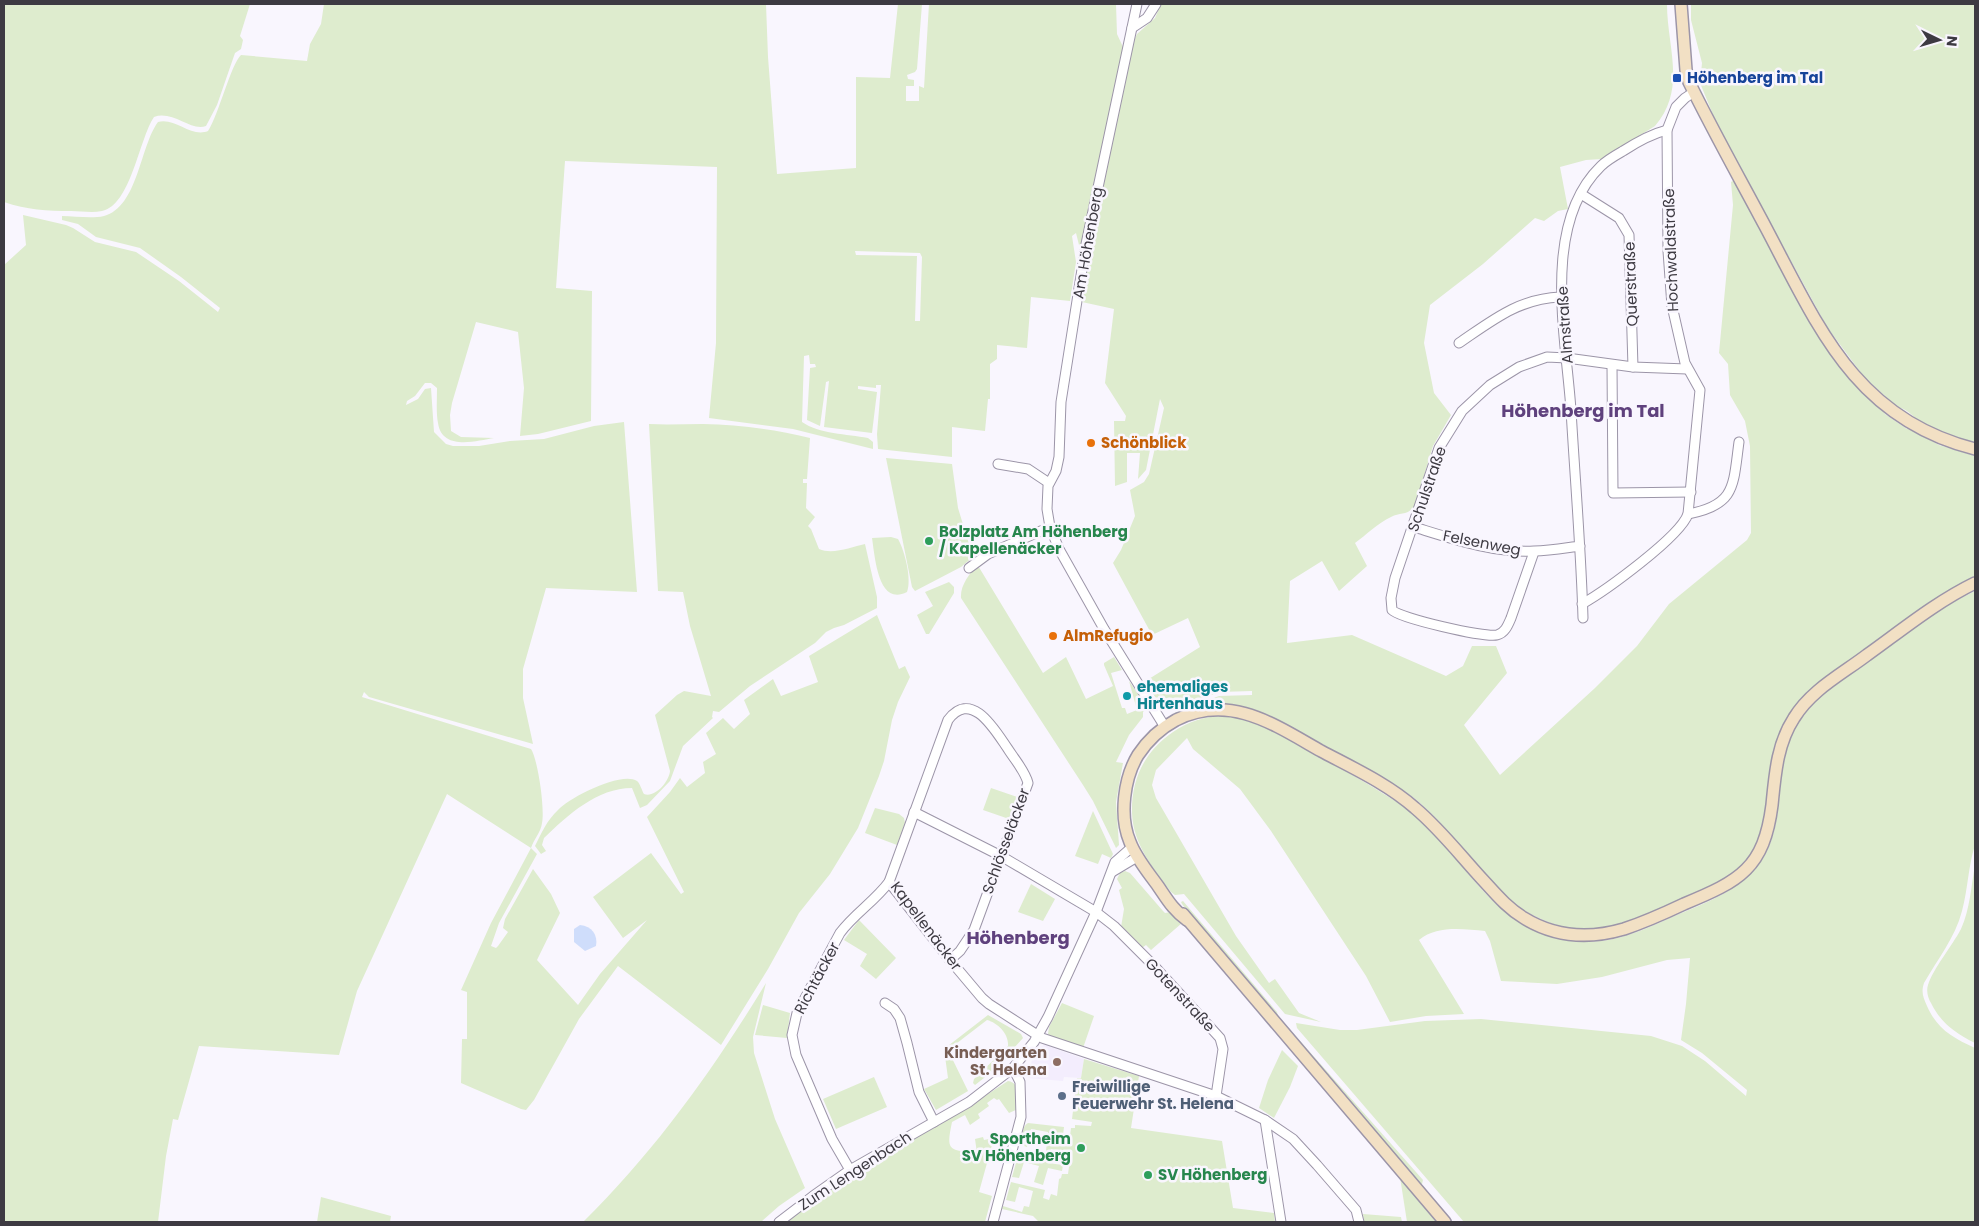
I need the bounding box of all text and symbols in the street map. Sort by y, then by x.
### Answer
north arrow [1914,15,1964,65]
text: N [1942,35,1962,47]
place label: Höhenberg im Tal [1687,67,1823,88]
marker: Höhenberg im Tal [1671,72,1683,84]
street label: Am Höhenberg [1067,185,1108,300]
street label: Hochwaldstraße [1658,188,1683,312]
street label: Querstraße [1619,241,1642,327]
street label: Almstraße [1551,285,1578,365]
district label: Höhenberg im Tal [1501,398,1665,423]
place label: Schönblick [1101,432,1187,453]
marker: Schönblick [1085,437,1097,449]
street label: Schulstraße [1402,443,1451,534]
place label: Bolzplatz Am Höhenberg / Kapellenäcker [939,521,1128,559]
street label: Felsenweg [1441,525,1523,560]
marker: Bolzplatz Am Höhenberg / Kapellenäcker [923,535,935,547]
place label: AlmRefugio [1063,625,1154,646]
marker: AlmRefugio [1047,630,1059,642]
place label: ehemaliges Hirtenhaus [1137,676,1228,714]
marker: ehemaliges Hirtenhaus [1121,690,1133,702]
street label: Schlösseläcker [977,785,1035,897]
street label: Kapellenäcker [886,877,967,975]
district label: Höhenberg [966,925,1070,950]
street label: Richtäcker [789,938,845,1018]
street label: Gotenstraße [1141,953,1220,1036]
place label: Kindergarten St. Helena [944,1042,1047,1080]
marker: Kindergarten St. Helena [1051,1056,1063,1068]
place label: Freiwillige Feuerwehr St. Helena [1072,1076,1234,1114]
marker: Freiwillige Feuerwehr St. Helena [1056,1090,1068,1102]
street label: Zum Lengenbach [794,1126,915,1215]
place label: Sportheim SV Höhenberg [962,1128,1071,1166]
marker: Sportheim SV Höhenberg [1075,1142,1087,1154]
place label: SV Höhenberg [1158,1164,1267,1185]
marker: SV Höhenberg [1142,1169,1154,1181]

